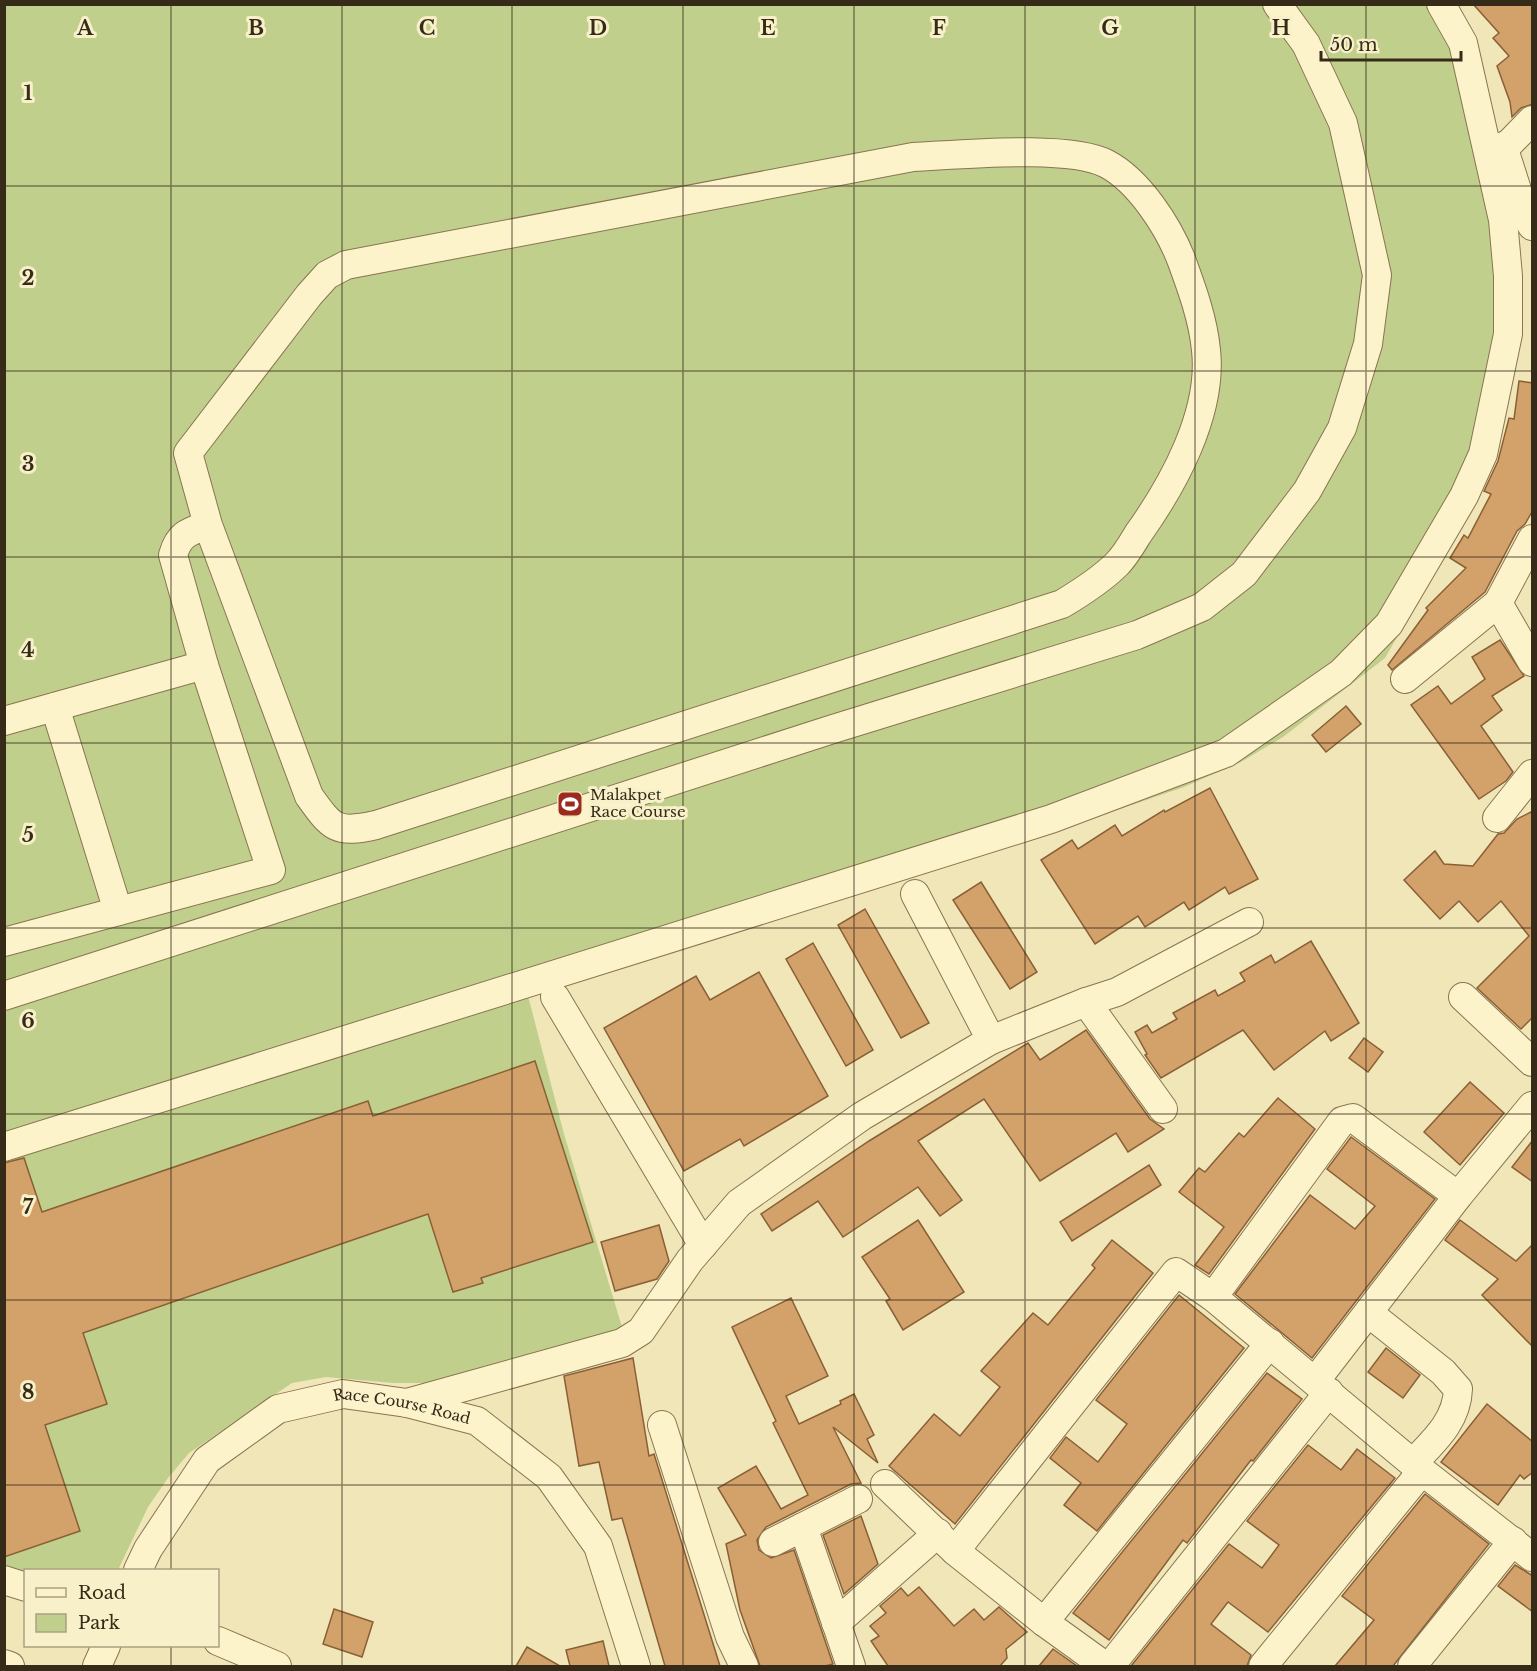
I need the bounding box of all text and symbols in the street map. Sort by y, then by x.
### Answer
text: A [76,16,94,40]
text: B [248,16,264,40]
text: C [419,16,435,40]
text: D [589,16,607,40]
text: E [760,16,776,40]
text: F [932,16,946,40]
text: G [1101,16,1119,40]
text: H [1272,16,1291,40]
scale bar [1321,24,1460,62]
text: 50 m [1330,34,1378,56]
text: 1 [24,81,33,105]
text: 2 [21,266,35,290]
text: 3 [22,452,34,476]
text: 4 [21,638,35,662]
place label: Malakpet Race Course [590,785,686,821]
sports icon: Malakpet Race Course [555,789,585,819]
text: 5 [22,823,34,847]
text: 6 [21,1009,35,1033]
text: 7 [23,1195,34,1219]
text: 8 [22,1380,34,1404]
street label: Race Course Road [331,1384,473,1428]
legend [24,1569,219,1647]
text: Road [78,1582,126,1604]
text: Park [78,1612,120,1634]

